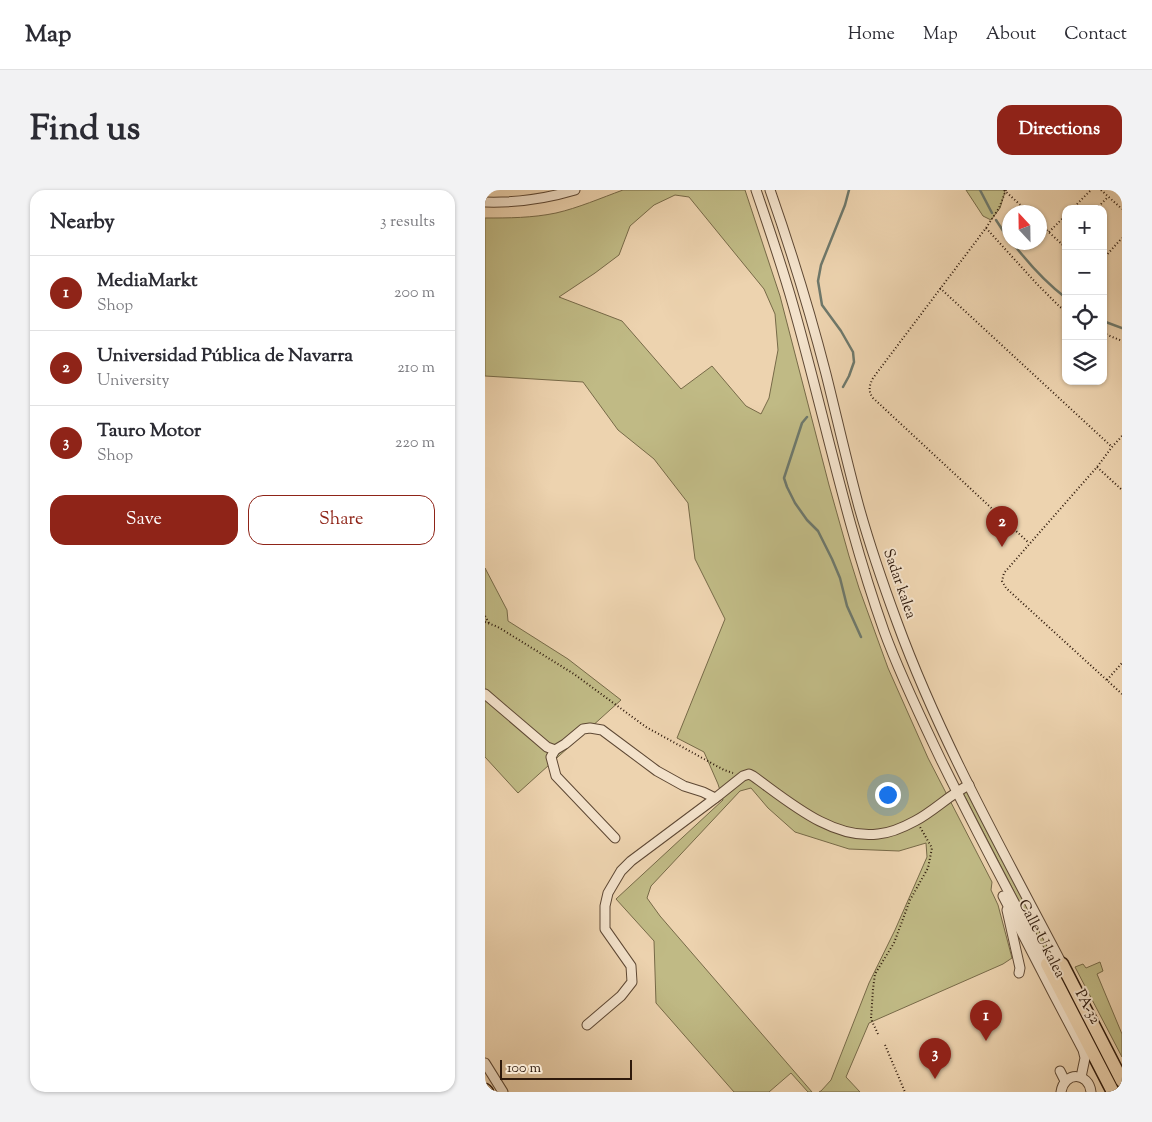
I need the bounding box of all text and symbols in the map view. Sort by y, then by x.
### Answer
text: Map [25,18,71,52]
text: Home [848,22,895,48]
text: Map [923,22,958,48]
text: About [986,22,1036,48]
text: Contact [1064,22,1127,48]
text: Find us [30,105,140,156]
button: Directions [997,105,1122,155]
north arrow [1002,205,1047,250]
map controls [1062,205,1107,385]
button: + [1062,205,1107,250]
text: Nearby [50,208,115,238]
text: 3 results [380,211,435,234]
button: − [1062,250,1107,295]
text: MediaMarkt [97,268,198,295]
text: 1 [63,282,69,305]
text: 200 m [394,282,435,305]
text: Shop [97,295,133,318]
button: locate [1062,295,1107,340]
button: layers [1062,340,1107,385]
text: Universidad Pública de Navarra [97,343,353,370]
text: 2 [62,357,70,380]
text: 210 m [397,357,435,380]
text: University [97,370,170,393]
text: Tauro Motor [97,418,201,445]
text: 3 [63,432,69,455]
text: 220 m [395,432,435,455]
text: Shop [97,445,133,468]
button: Save [50,495,238,545]
button: Share [248,495,435,545]
pin: 2 [986,506,1018,547]
street label: Sadar kalea [877,546,921,622]
your location [875,782,901,808]
street label: Calle U kalea [1012,896,1070,982]
street label: PA-32 [1069,986,1105,1028]
pin: 1 [970,1000,1002,1041]
pin: 3 [919,1038,951,1079]
scale bar [500,1057,633,1080]
text: 100 m [507,1059,541,1079]

